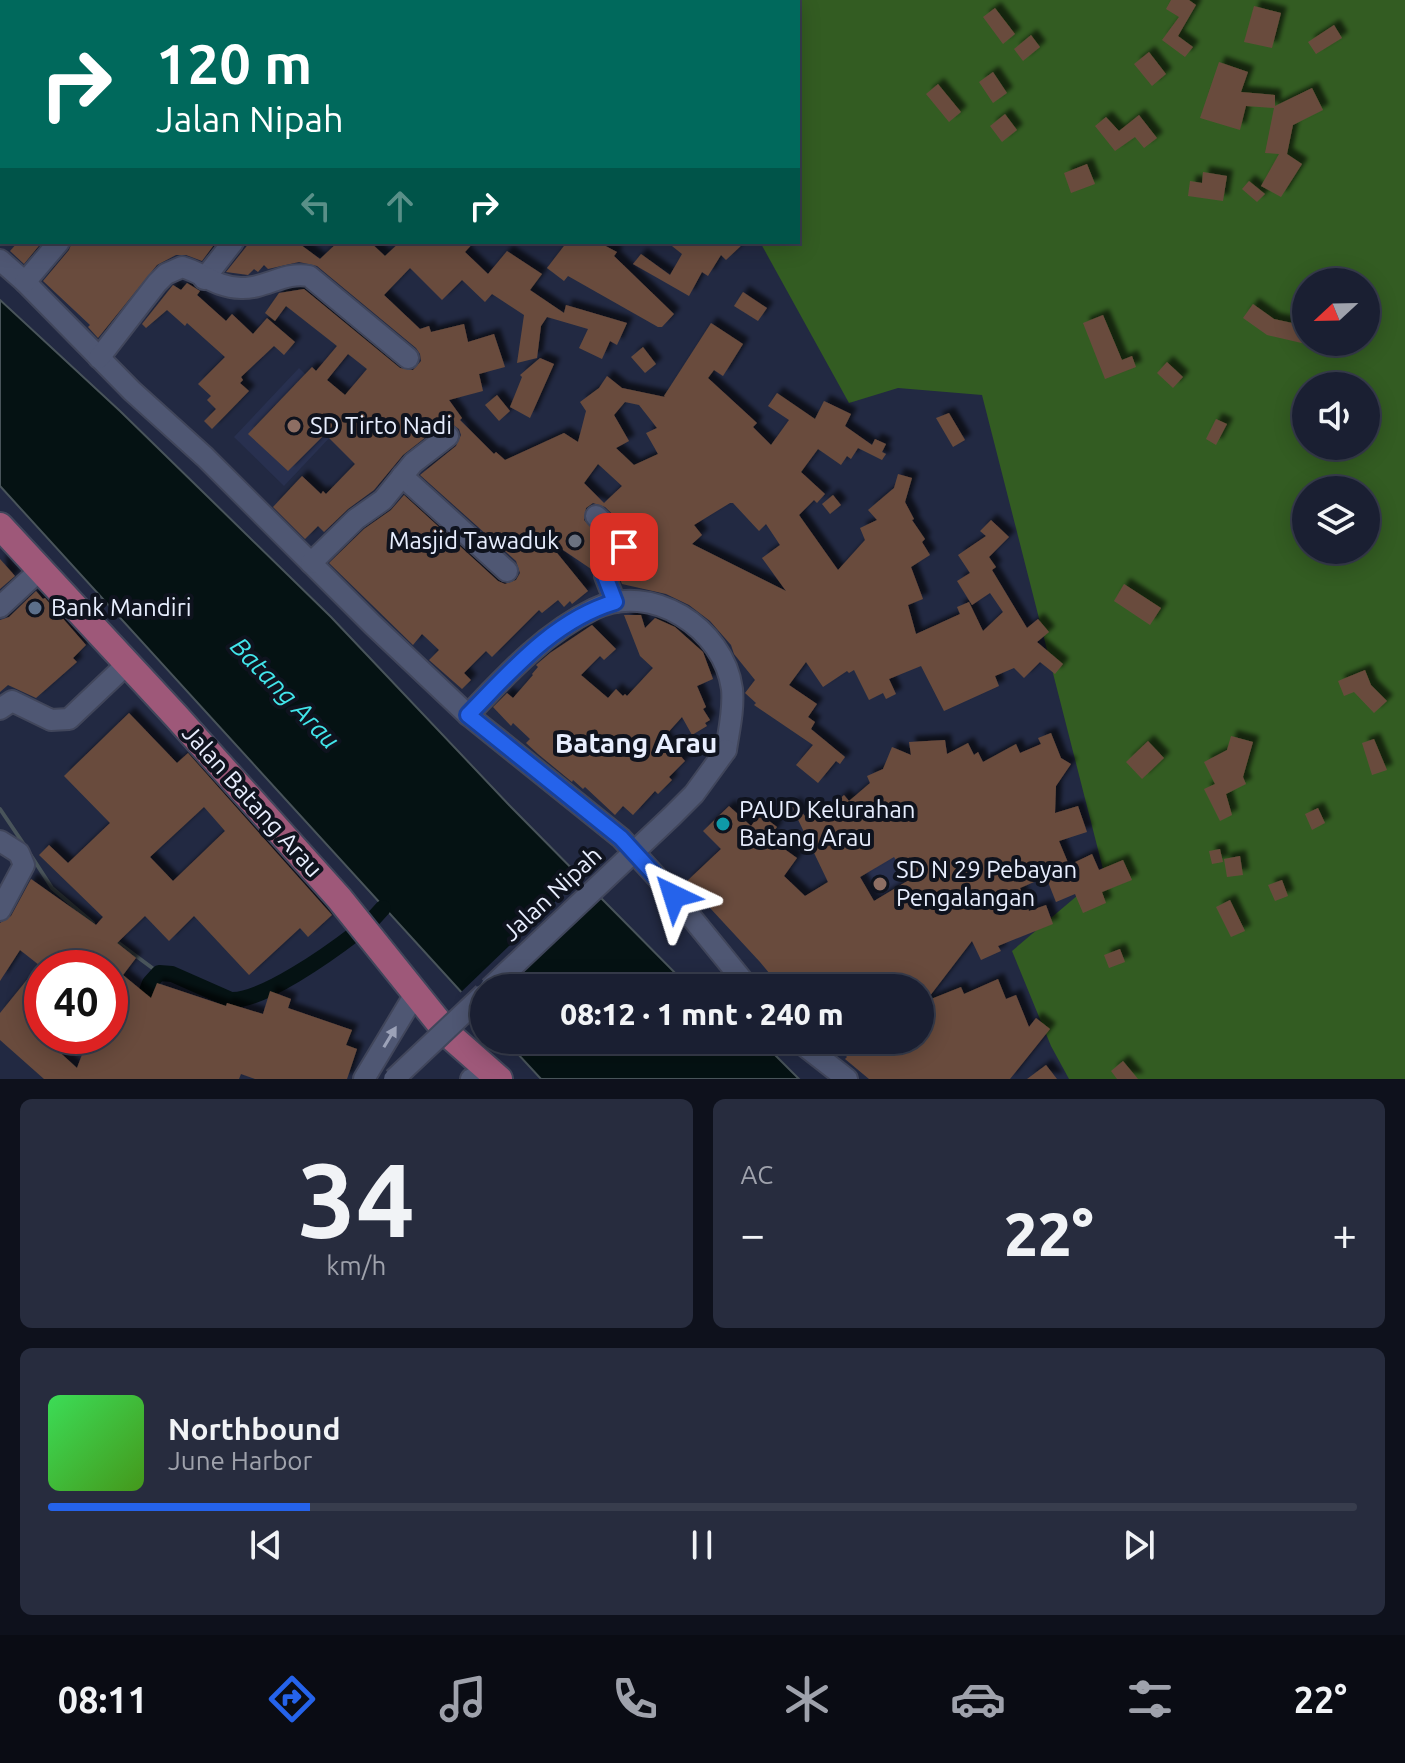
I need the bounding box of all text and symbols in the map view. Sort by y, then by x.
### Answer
icon: right [24,32,128,136]
text: 120 m [156,32,312,95]
text: Jalan Nipah [156,98,344,139]
icon: left [294,184,338,228]
icon: ahead [378,184,422,228]
icon: right [462,184,506,228]
north arrow [1292,268,1380,356]
map controls [1292,268,1380,564]
button: sound [1292,372,1380,460]
place label: SD Tirto Nadi [310,412,452,439]
marker: SD Tirto Nadi [285,417,303,435]
button: layers [1292,476,1380,564]
pin [590,513,658,581]
icon: arrive [602,525,646,569]
place label: Masjid Tawaduk [389,527,559,554]
marker: Masjid Tawaduk [566,532,584,550]
place label: Bank Mandiri [51,594,192,621]
marker: Bank Mandiri [26,599,44,617]
water label: Batang Arau [225,631,346,754]
street label: Jalan Batang Arau [177,719,328,882]
district label: Batang Arau [555,727,717,758]
place label: PAUD Kelurahan Batang Arau [739,796,915,851]
marker: PAUD Kelurahan Batang Arau [714,815,732,833]
street label: Jalan Nipah [497,841,607,946]
position arrow [632,854,716,938]
place label: SD N 29 Pebayan Pengalangan [896,856,1077,911]
marker: SD N 29 Pebayan Pengalangan [871,875,889,893]
speed limit sign: 40 [24,950,128,1054]
text: 08:12 · 1 mnt · 240 m [560,997,844,1031]
one-way arrow [383,1026,397,1048]
text: 34 [298,1140,415,1257]
text: AC [741,1160,773,1189]
text: 22° [1004,1200,1093,1267]
text: − [741,1209,765,1258]
text: + [1332,1209,1357,1258]
text: km/h [326,1251,386,1280]
text: Northbound [168,1412,340,1446]
text: June Harbor [168,1446,312,1475]
icon: previous [244,1523,288,1567]
icon: pause [680,1523,724,1567]
icon: next [1117,1523,1161,1567]
icon: directions [264,1671,320,1727]
icon: music [435,1671,491,1727]
icon: phone [607,1671,663,1727]
icon: climate [779,1671,835,1727]
icon: car [950,1671,1006,1727]
icon: filters [1122,1671,1178,1727]
text: 08:11 [58,1679,148,1720]
text: 22° [1294,1679,1347,1720]

